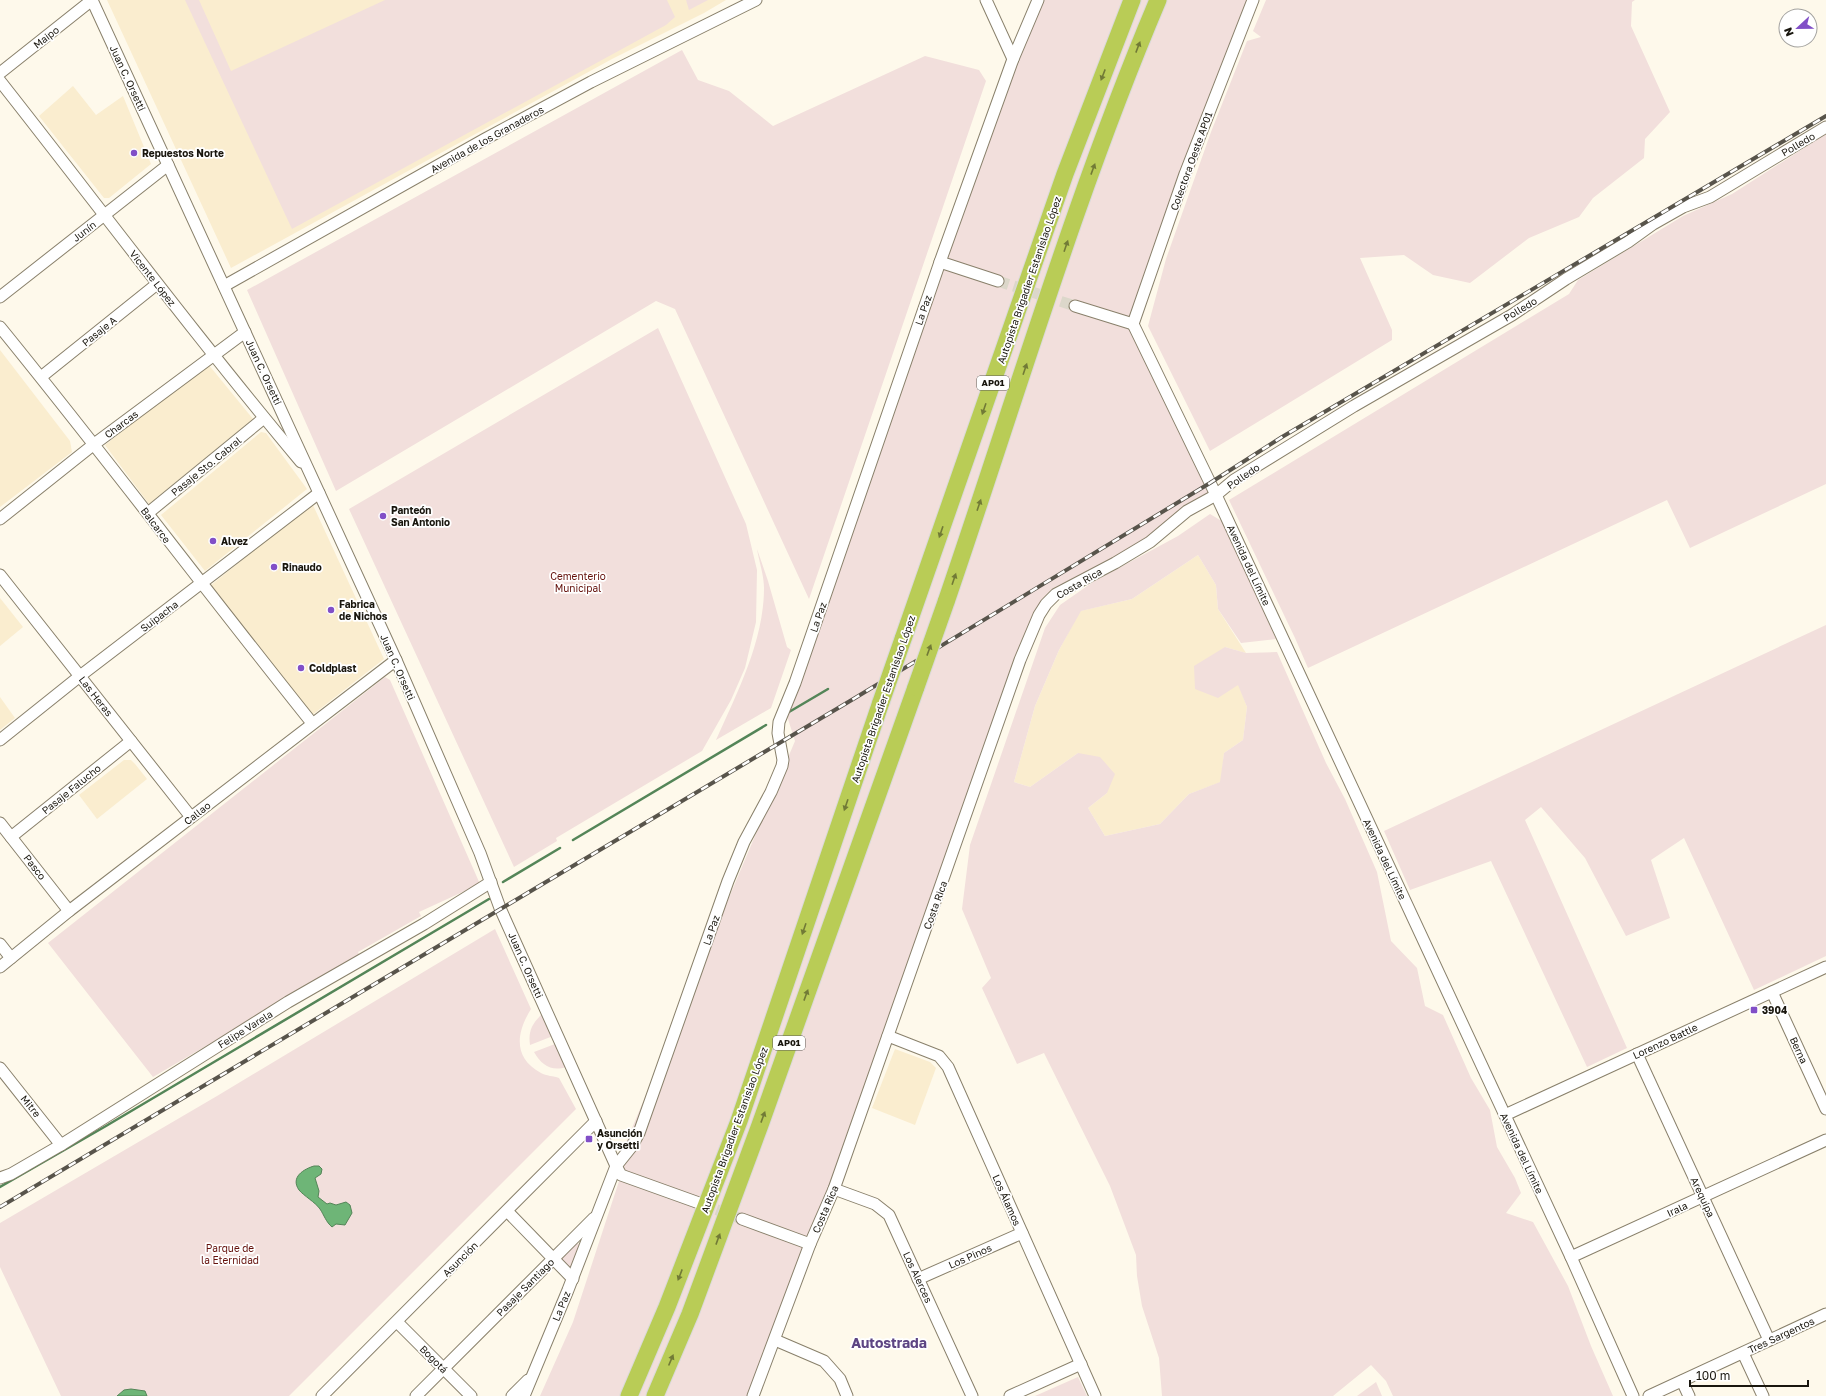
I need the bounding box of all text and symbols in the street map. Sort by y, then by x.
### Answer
north arrow [1778,8,1818,48]
street label: Maipo [31,23,61,51]
text: N [1781,26,1796,38]
one-way arrow [1136,40,1142,52]
street label: Juan C. Orsetti [108,43,148,113]
one-way arrow [1099,70,1105,82]
street label: Avenida de los Granaderos [428,103,546,175]
street label: Colectora Oeste AP01 [1168,110,1215,212]
street label: Polledo [1779,130,1817,158]
place label: Repuestos Norte [142,147,224,159]
marker: Repuestos Norte [129,148,139,158]
one-way arrow [1090,162,1096,174]
street label: Autopista Brigadier Estanislao López [995,195,1063,365]
street label: Junín [70,218,98,244]
one-way arrow [1063,239,1069,251]
street label: Vicente López [127,248,179,308]
street label: La Paz [912,293,934,327]
street label: Polledo [1501,294,1539,324]
street label: Pasaje A [79,313,119,348]
street label: Juan C. Orsetti [244,337,284,407]
one-way arrow [1022,363,1028,375]
road number: AP01 [977,376,1009,390]
one-way arrow [980,404,986,416]
street label: Charcas [102,408,140,440]
street label: Pasaje Sto. Cabral [169,434,243,498]
street label: Polledo [1224,461,1262,491]
one-way arrow [976,499,982,511]
place label: Panteón San Antonio [391,504,450,528]
street label: Balcarce [139,505,173,545]
marker: Panteón San Antonio [378,511,388,521]
street label: Avenida del Límite [1225,523,1273,607]
one-way arrow [938,526,944,538]
place label: Alvez [221,535,248,547]
marker: Alvez [208,536,218,546]
place label: Rinaudo [282,561,322,573]
marker: Rinaudo [269,562,279,572]
street label: Costa Rica [1054,565,1104,601]
park label: Cementerio Municipal [550,570,606,594]
one-way arrow [951,573,957,585]
street label: Suipacha [138,598,180,634]
place label: Fabrica de Nichos [339,598,388,622]
street label: La Paz [807,600,829,634]
marker: Fabrica de Nichos [326,605,336,615]
street label: Autopista Brigadier Estanislao López [849,614,917,784]
street label: Juan C. Orsetti [378,632,418,702]
one-way arrow [926,644,932,656]
place label: Coldplast [309,662,356,674]
marker: Coldplast [296,663,306,673]
street label: Las Heras [77,674,115,718]
street label: Pasaje Falucho [39,762,103,816]
street label: Callao [181,799,213,827]
one-way arrow [843,800,849,812]
street label: Avenida del Límite [1361,817,1409,901]
street label: Pasco [21,852,49,882]
street label: Costa Rica [921,879,949,931]
street label: La Paz [700,913,722,947]
one-way arrow [801,923,807,935]
street label: Juan C. Orsetti [506,930,546,1000]
one-way arrow [804,988,810,1000]
place label: 3904 [1762,1004,1787,1016]
marker: 3904 [1749,1005,1759,1015]
street label: Felipe Varela [215,1007,275,1051]
street label: Lorenzo Battle [1631,1021,1699,1061]
street label: Berna [1788,1035,1810,1065]
road number: AP01 [773,1036,805,1050]
street label: Autopista Brigadier Estanislao López [698,1045,770,1215]
street label: Mitre [19,1093,44,1120]
one-way arrow [760,1111,766,1123]
street label: Avenida del Límite [1498,1111,1546,1195]
place label: Asunción y Orsetti [597,1127,642,1151]
marker: Asunción y Orsetti [584,1134,594,1144]
street label: Los Álamos [990,1172,1024,1228]
street label: Arequipa [1688,1175,1718,1219]
street label: Costa Rica [810,1183,840,1235]
street label: Irala [1665,1199,1689,1219]
one-way arrow [715,1233,721,1245]
street label: Asunción [440,1239,480,1279]
street label: Los Pinos [947,1241,993,1271]
park label: Parque de la Eternidad [201,1242,259,1266]
street label: Los Alerces [901,1249,935,1305]
street label: Pasaje Santiago [494,1256,556,1318]
one-way arrow [676,1269,682,1281]
street label: La Paz [550,1289,572,1323]
street label: Tres Sargentos [1746,1314,1816,1356]
district label: Autostrada [851,1334,927,1351]
street label: Bogotá [418,1343,450,1375]
one-way arrow [668,1355,674,1366]
scale bar [1690,1362,1808,1388]
text: 100 m [1696,1368,1730,1383]

